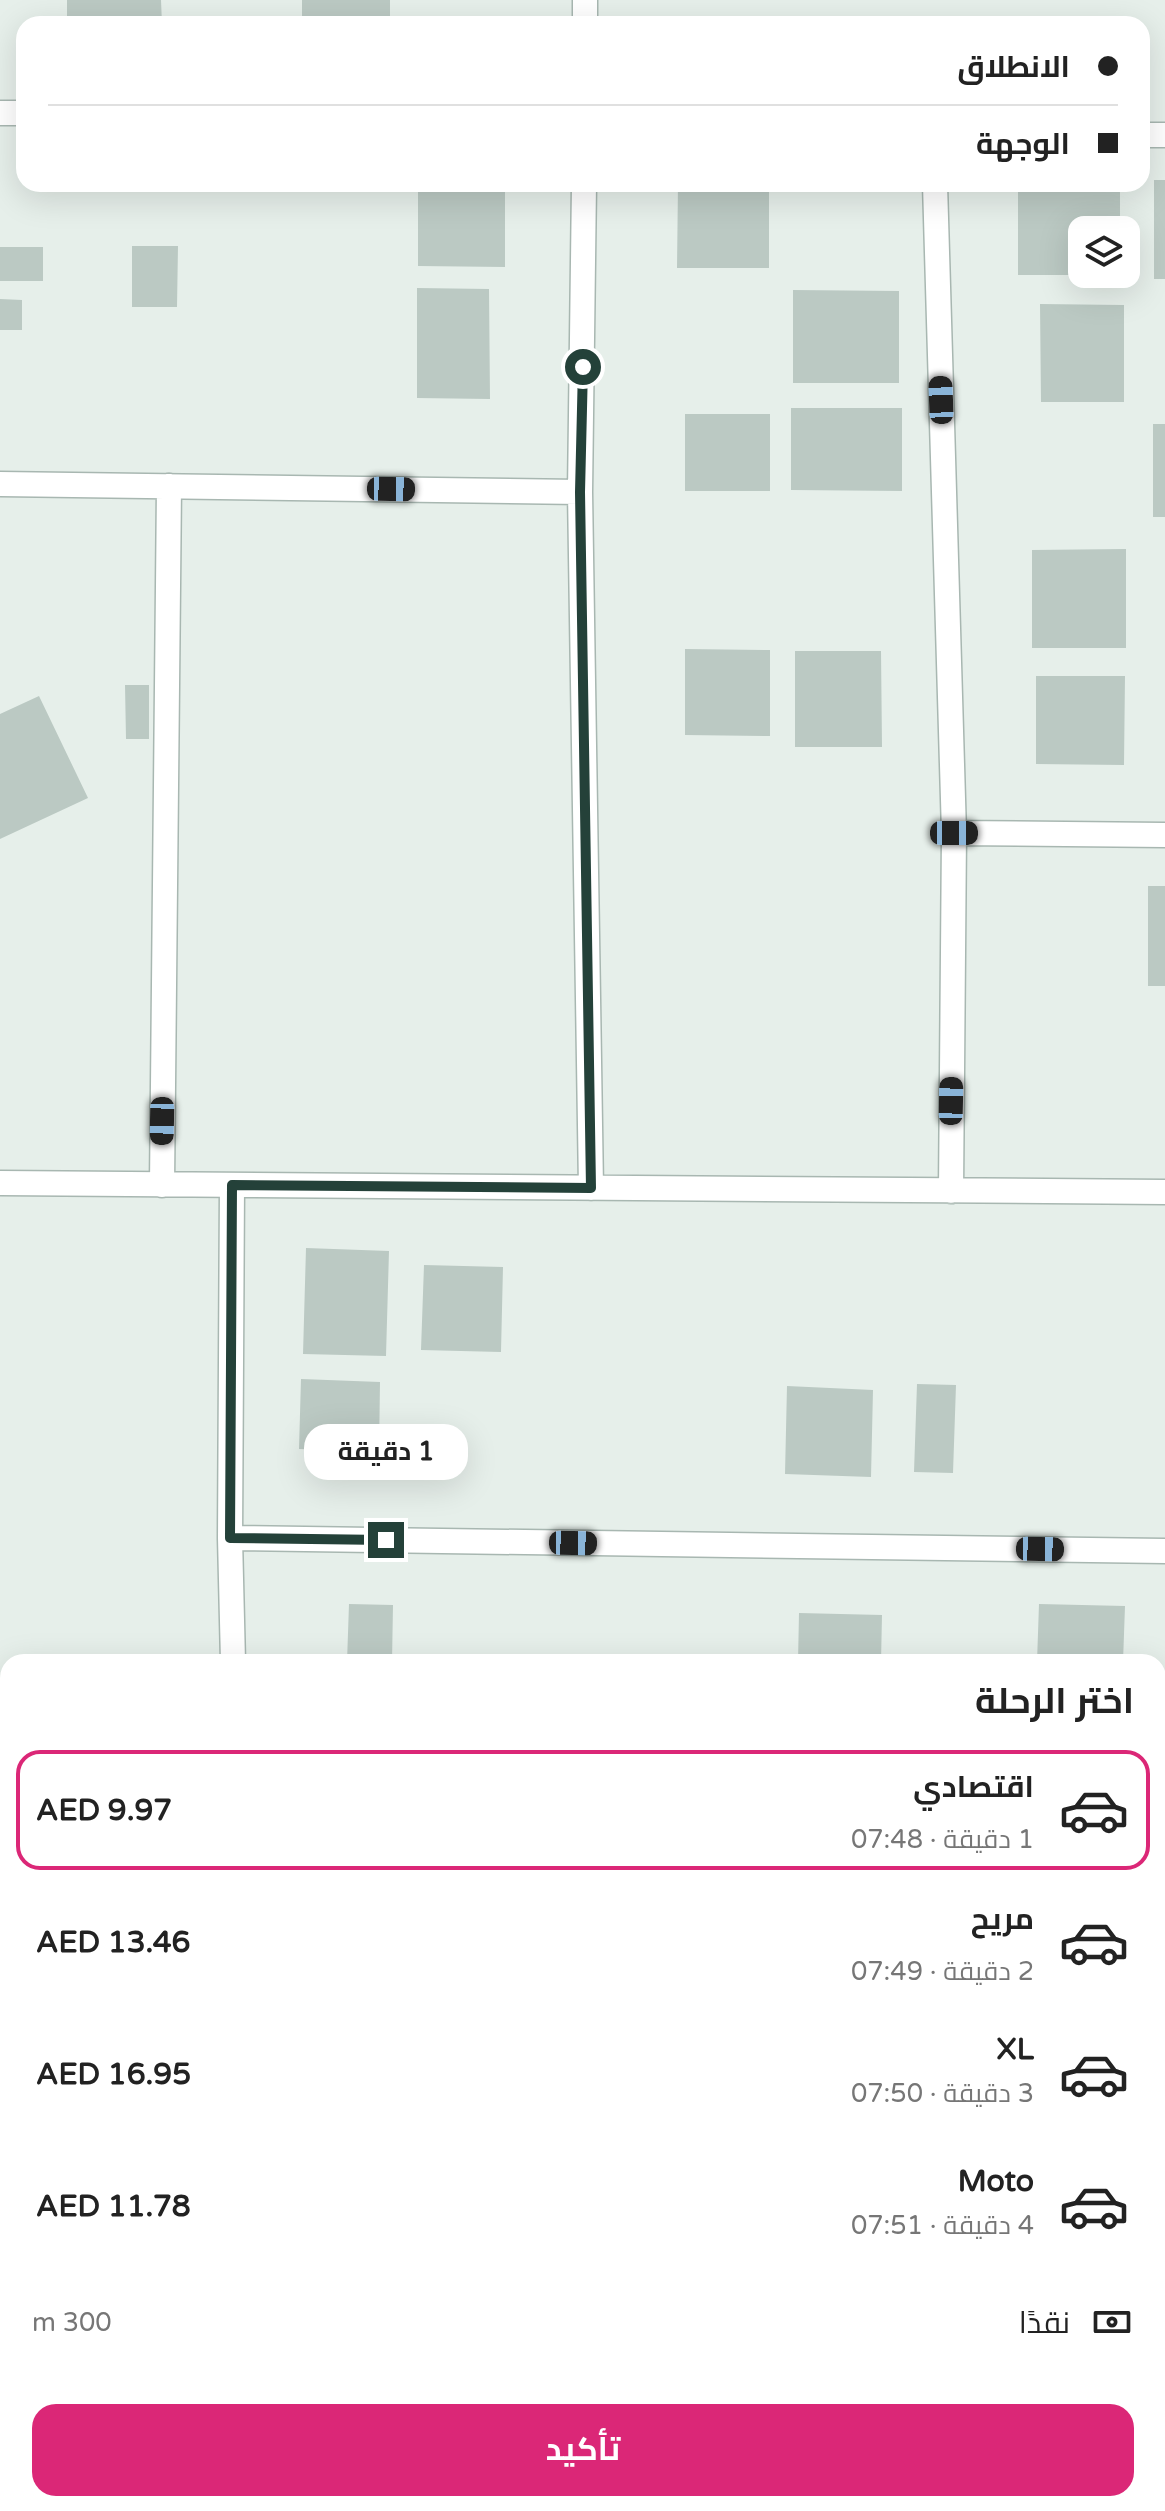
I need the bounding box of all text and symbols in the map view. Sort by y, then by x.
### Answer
text: الانطلاق [957,49,1070,86]
text: الوجهة [976,126,1070,163]
map controls [1068,216,1140,288]
button: layers [1068,216,1140,288]
route start [565,349,601,385]
car [928,376,954,424]
car [367,477,415,501]
car [930,821,978,845]
car [939,1077,963,1125]
car [150,1097,174,1145]
callout: 1 دقيقة [304,1424,468,1480]
text: 1 دقيقة [338,1436,434,1467]
route end [368,1522,404,1558]
car [549,1531,597,1555]
car [1016,1537,1064,1561]
text: اختر الرحلة [975,1680,1134,1723]
text: اقتصادي [913,1769,1034,1806]
icon: car [1058,1774,1130,1846]
text: AED 9.97 [36,1792,172,1829]
text: 1 دقيقة · 07:48 [851,1824,1034,1855]
text: مريح [971,1901,1034,1938]
icon: car [1058,1906,1130,1978]
text: AED 13.46 [36,1924,190,1961]
text: 2 دقيقة · 07:49 [851,1956,1034,1987]
text: XL [997,2031,1034,2068]
icon: car [1058,2038,1130,2110]
text: AED 16.95 [36,2056,191,2093]
text: 3 دقيقة · 07:50 [851,2078,1034,2109]
text: Moto [958,2163,1034,2200]
icon: car [1058,2170,1130,2242]
text: AED 11.78 [36,2188,191,2225]
text: 4 دقيقة · 07:51 [851,2210,1034,2241]
icon: cash [1090,2300,1134,2344]
text: نقدًا [1019,2305,1070,2342]
text: 300 m [32,2307,112,2338]
button: تأكيد [32,2404,1134,2496]

